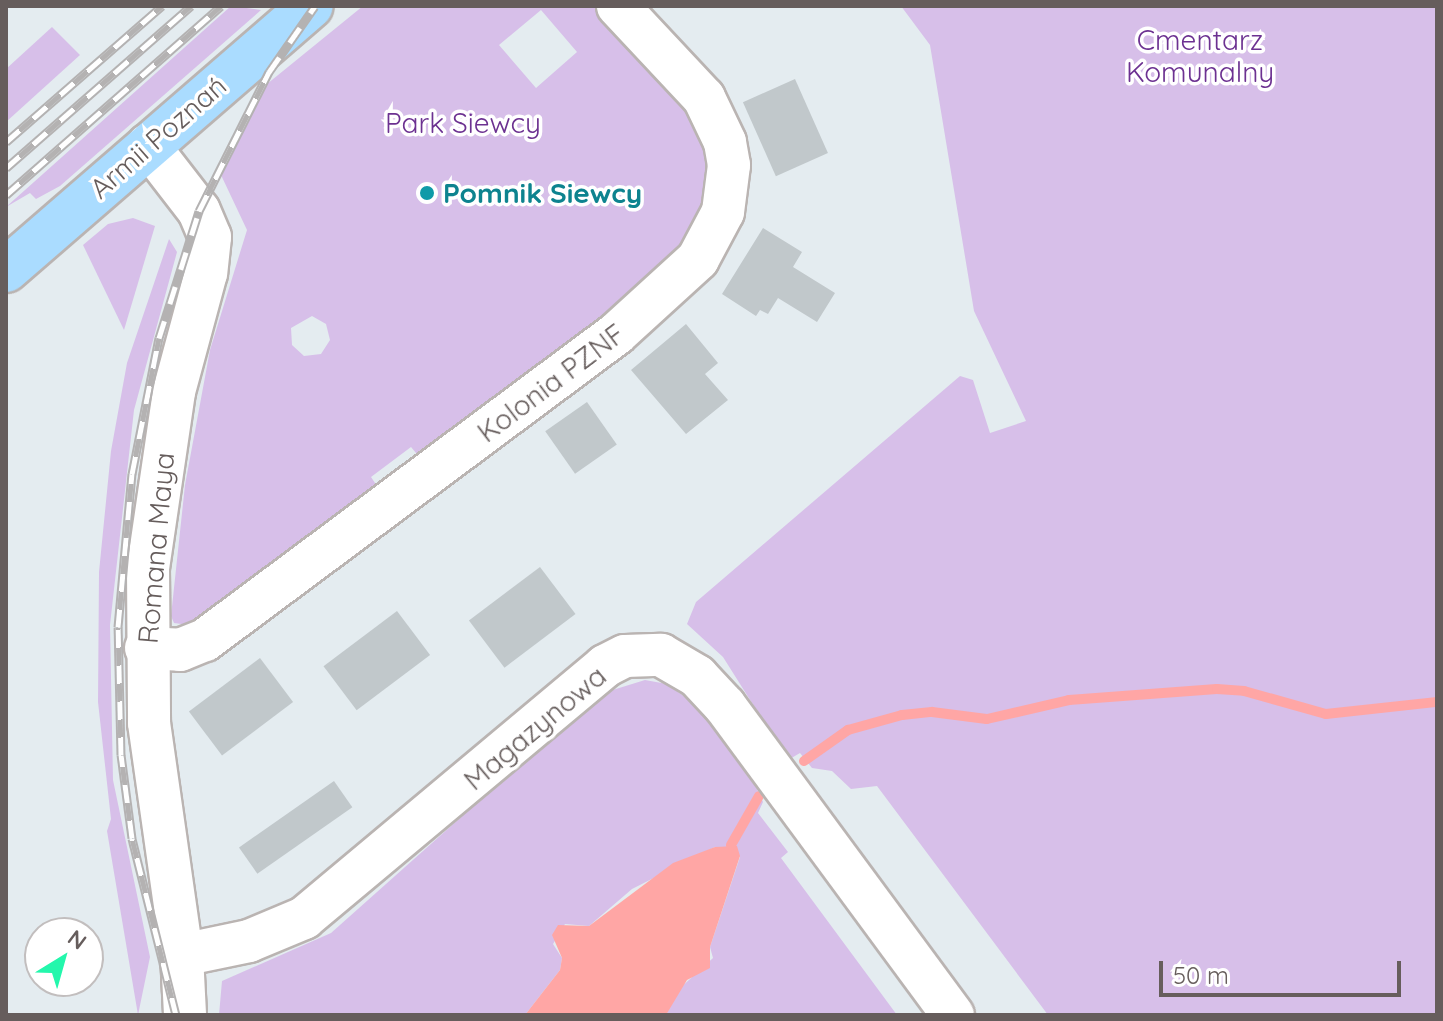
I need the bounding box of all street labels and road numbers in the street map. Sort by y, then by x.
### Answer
street label: Armii Poznań [83,69,233,205]
street label: Kolonia PZNF [471,317,631,449]
street label: Romana Maya [131,451,181,645]
street label: Magazynowa [457,659,613,797]

